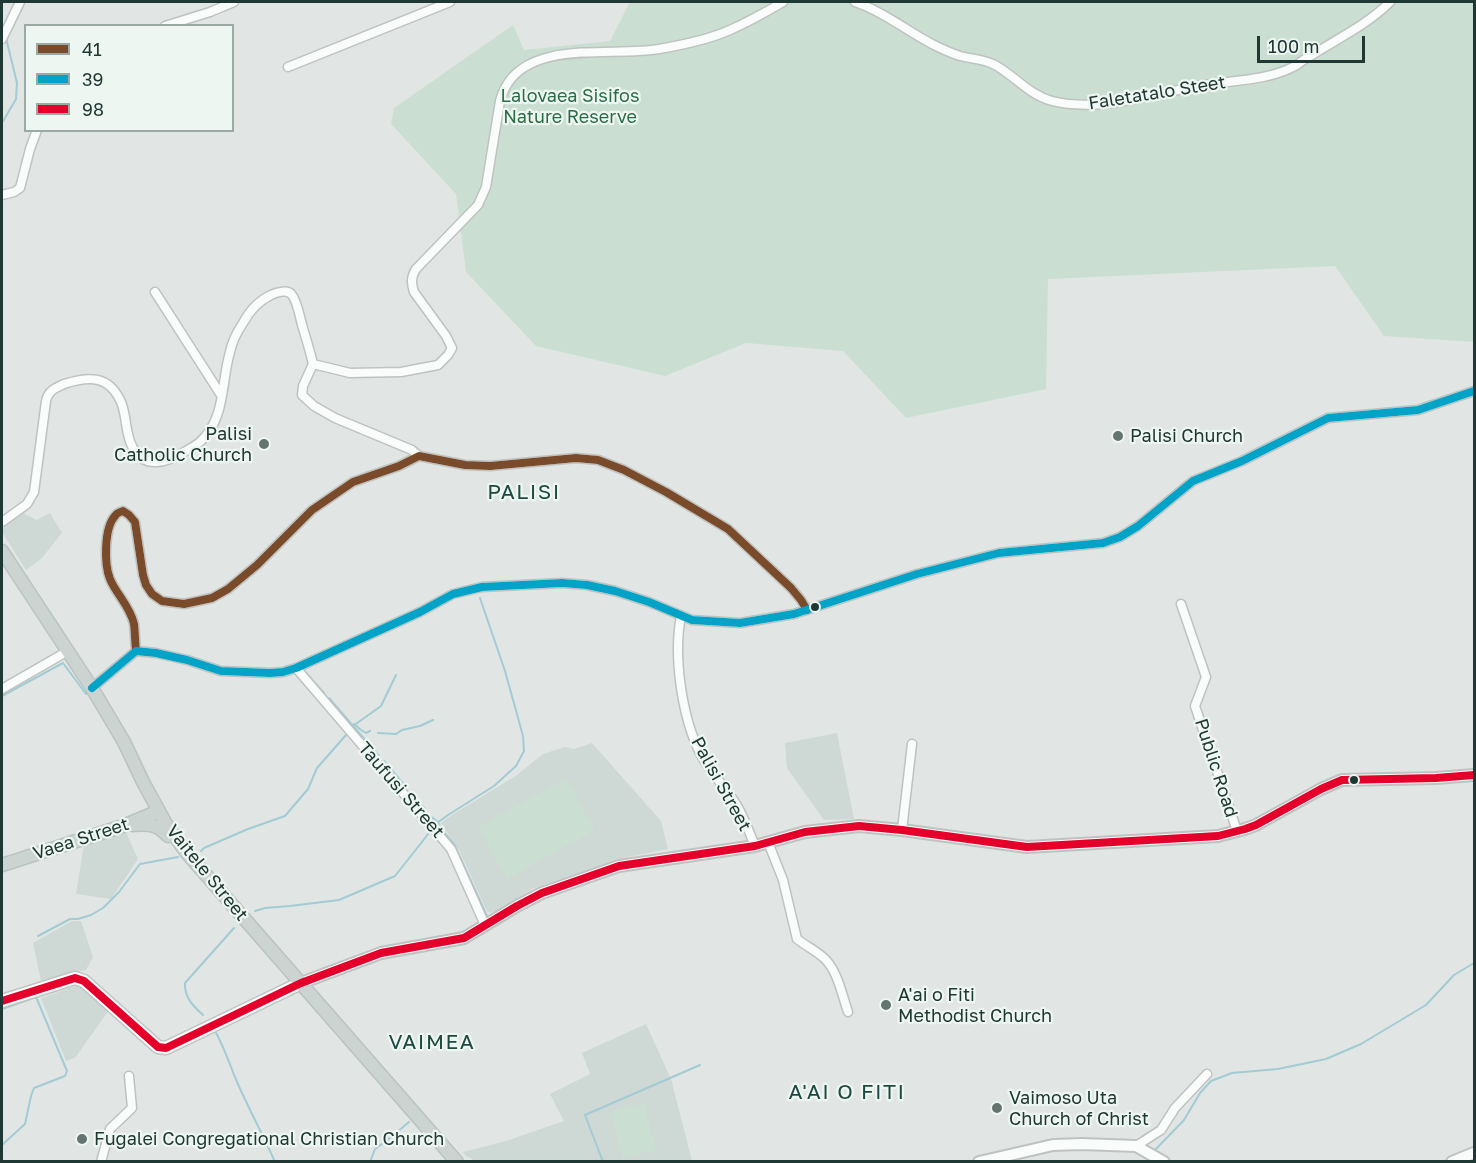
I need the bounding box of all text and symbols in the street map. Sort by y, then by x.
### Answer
legend [24,24,234,132]
scale bar [1260,24,1368,62]
text: 100 m [1268,35,1319,57]
text: 41 [82,38,102,60]
text: 39 [82,68,103,90]
street label: Faletatalo Steet [1087,72,1227,114]
park label: Lalovaea Sisifos Nature Reserve [501,85,639,128]
text: 98 [82,98,104,120]
place label: Palisi Catholic Church [114,423,252,466]
place label: Palisi Church [1130,425,1243,447]
marker: Palisi Church [1111,429,1125,443]
marker: Palisi Catholic Church [257,437,271,451]
district label: PALISI [487,479,561,505]
unlabelled marker [809,601,821,613]
street label: Public Road [1190,716,1242,820]
street label: Palisi Street [686,733,756,835]
street label: Taufusi Street [353,738,449,842]
unlabelled marker [1348,774,1360,786]
street label: Vaea Street [30,813,132,865]
street label: Vaitele Street [162,821,252,925]
place label: A'ai o Fiti Methodist Church [898,984,1052,1026]
marker: A'ai o Fiti Methodist Church [879,998,893,1012]
district label: VAIMEA [389,1029,475,1055]
district label: A'AI O FITI [788,1079,906,1105]
place label: Vaimoso Uta Church of Christ [1009,1087,1149,1130]
marker: Vaimoso Uta Church of Christ [990,1101,1004,1115]
place label: Fugalei Congregational Christian Church [94,1128,444,1150]
marker: Fugalei Congregational Christian Church [75,1132,89,1146]

